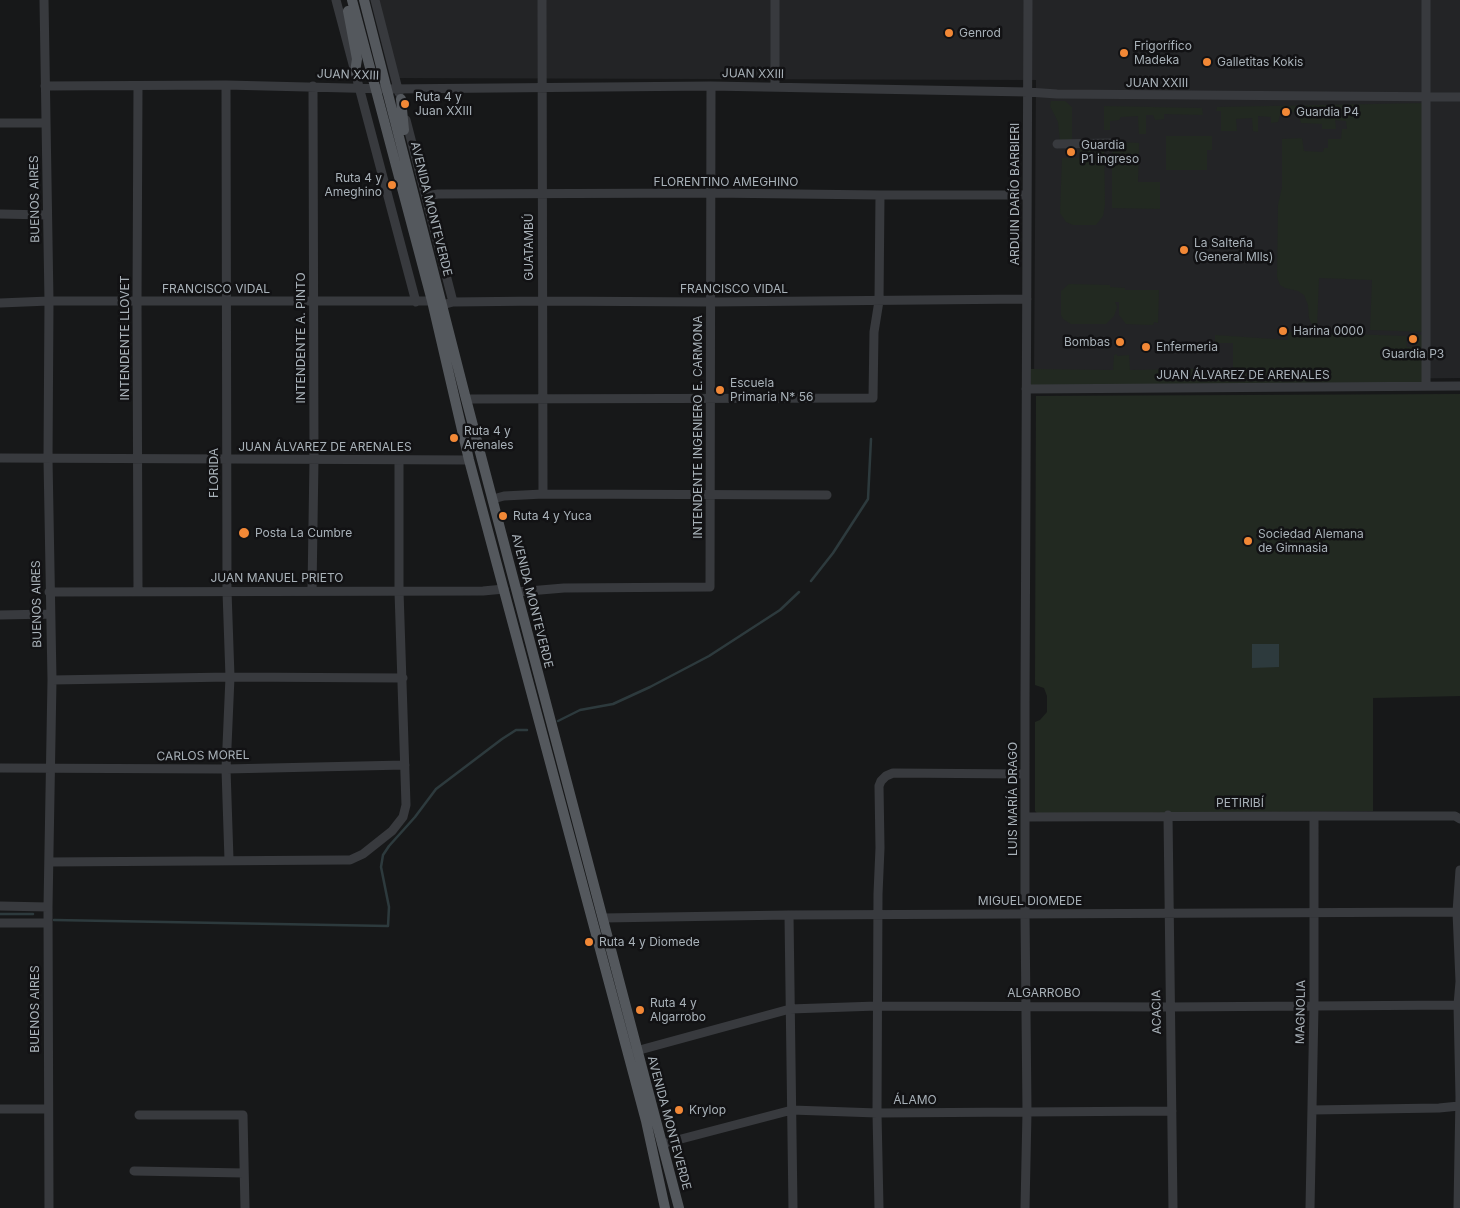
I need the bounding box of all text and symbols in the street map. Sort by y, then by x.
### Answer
place label: Genrod [959,26,1001,40]
marker: Genrod [943,27,955,39]
place label: Frigorífico Madeka [1134,39,1192,67]
marker: Frigorífico Madeka [1118,47,1130,59]
place label: Galletitas Kokis [1217,55,1303,69]
marker: Galletitas Kokis [1201,56,1213,68]
street label: JUAN XXIII [722,66,784,82]
street label: JUAN XXIII [317,67,379,83]
street label: JUAN XXIII [1126,76,1188,90]
place label: Ruta 4 y Juan XXIII [415,90,472,118]
marker: Ruta 4 y Juan XXIII [399,98,411,110]
place label: Guardia P4 [1296,105,1359,119]
marker: Guardia P4 [1280,106,1292,118]
street label: ARDUIN DARÍO BARBIERI [1008,123,1022,265]
place label: Guardia P1 ingreso [1081,138,1139,166]
street label: AVENIDA MONTEVERDE [407,140,455,278]
marker: Guardia P1 ingreso [1065,146,1077,158]
street label: BUENOS AIRES [27,155,43,243]
place label: Ruta 4 y Ameghino [325,171,382,199]
street label: FLORENTINO AMEGHINO [654,175,798,189]
marker: Ruta 4 y Ameghino [386,179,398,191]
street label: GUATAMBÚ [522,213,536,281]
place label: La Salteña (General Mlls) [1194,236,1273,264]
marker: La Salteña (General Mlls) [1178,244,1190,256]
street label: INTENDENTE A. PINTO [294,272,308,404]
street label: INTENDENTE LLOVET [118,276,132,400]
street label: FRANCISCO VIDAL [162,282,270,296]
street label: FRANCISCO VIDAL [680,282,788,296]
street label: INTENDENTE INGENIERO E. CARMONA [691,315,705,539]
place label: Harina 0000 [1293,324,1364,338]
marker: Harina 0000 [1277,325,1289,337]
marker: Guardia P3 [1407,333,1419,345]
place label: Bombas [1064,335,1110,349]
marker: Bombas [1114,336,1126,348]
place label: Enfermeria [1156,340,1218,354]
marker: Enfermeria [1140,341,1152,353]
place label: Guardia P3 [1382,347,1444,361]
street label: JUAN ÁLVAREZ DE ARENALES [1156,368,1330,382]
place label: Escuela Primaria N* 56 [730,376,813,404]
marker: Escuela Primaria N* 56 [714,384,726,396]
place label: Ruta 4 y Arenales [464,424,514,452]
marker: Ruta 4 y Arenales [448,432,460,444]
street label: JUAN ÁLVAREZ DE ARENALES [238,440,412,454]
street label: FLORIDA [207,448,221,498]
place label: Ruta 4 y Yuca [513,509,592,523]
marker: Ruta 4 y Yuca [497,510,509,522]
marker: Posta La Cumbre [237,526,251,540]
place label: Posta La Cumbre [255,526,352,540]
place label: Sociedad Alemana de Gimnasia [1258,527,1364,555]
street label: AVENIDA MONTEVERDE [508,532,556,670]
marker: Sociedad Alemana de Gimnasia [1242,535,1254,547]
street label: BUENOS AIRES [29,560,45,648]
street label: JUAN MANUEL PRIETO [210,571,344,585]
street label: LUIS MARÍA DRAGO [1006,742,1020,856]
street label: CARLOS MOREL [156,748,250,764]
street label: PETIRIBÍ [1216,796,1264,810]
street label: MIGUEL DIOMEDE [978,894,1082,908]
place label: Ruta 4 y Diomede [599,935,700,949]
marker: Ruta 4 y Diomede [583,936,595,948]
street label: BUENOS AIRES [28,965,42,1053]
street label: MAGNOLIA [1293,980,1309,1044]
street label: ALGARROBO [1007,986,1081,1000]
street label: ACACIA [1149,990,1165,1034]
place label: Ruta 4 y Algarrobo [650,996,706,1024]
marker: Ruta 4 y Algarrobo [634,1004,646,1016]
street label: AVENIDA MONTEVERDE [644,1054,694,1192]
street label: ÁLAMO [893,1093,937,1107]
place label: Krylop [689,1103,726,1117]
marker: Krylop [673,1104,685,1116]

